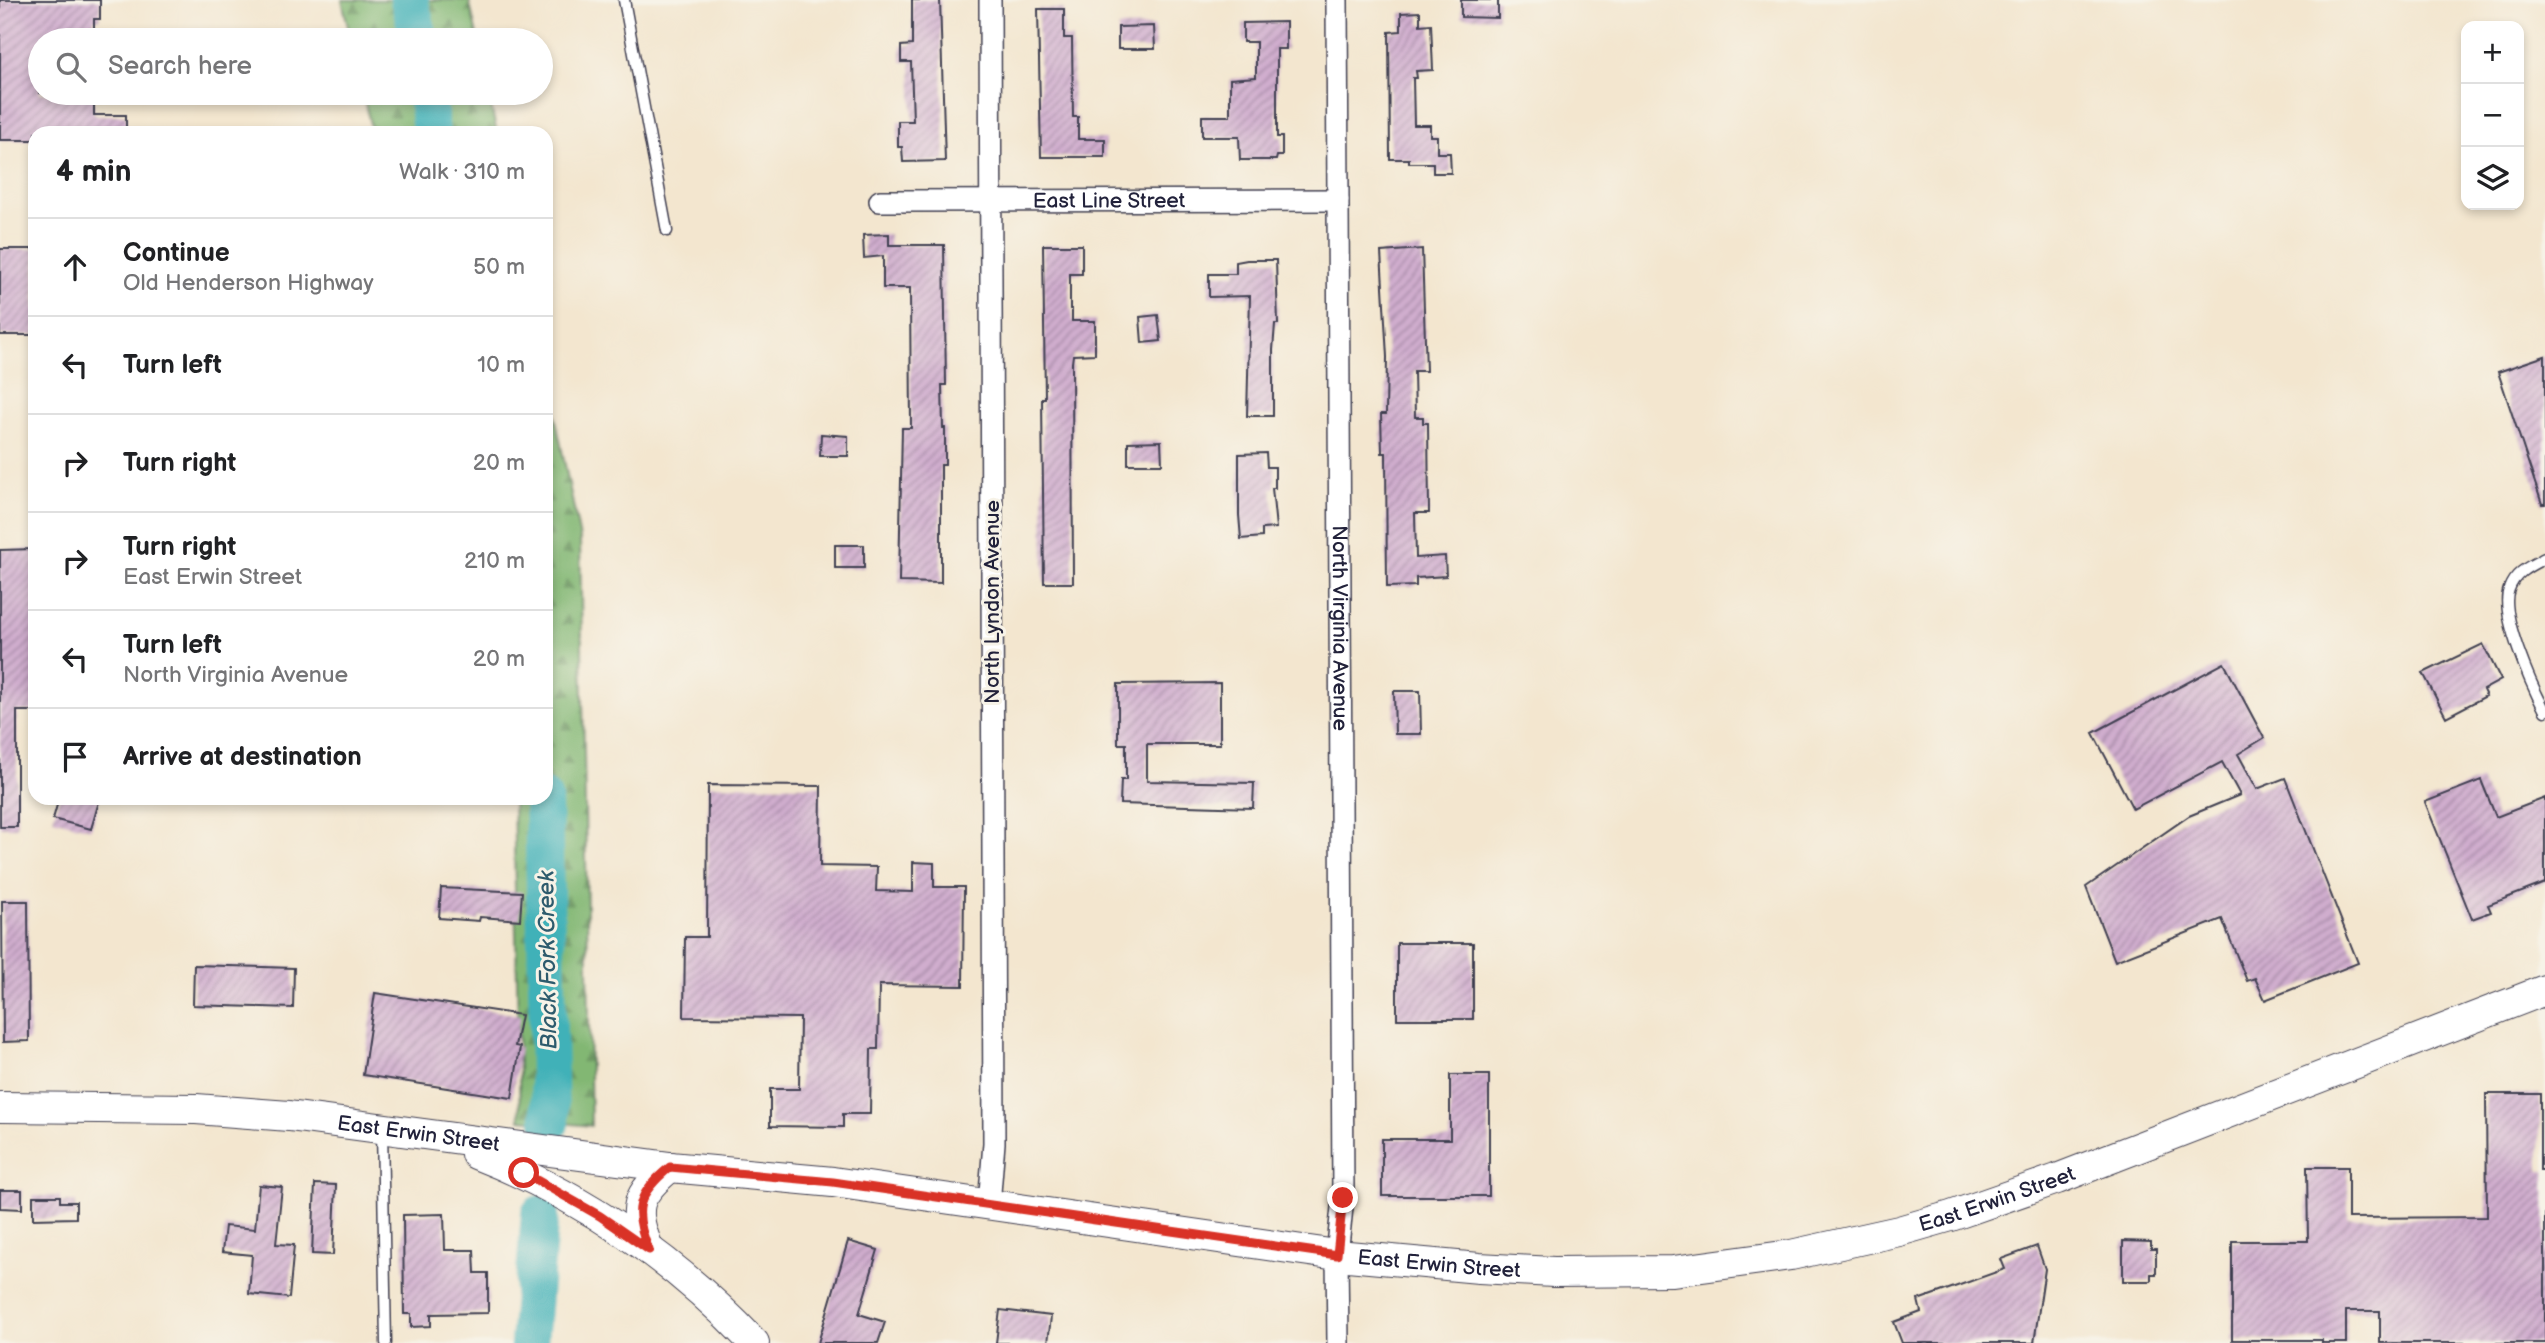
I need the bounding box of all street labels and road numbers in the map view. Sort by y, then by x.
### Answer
street label: East Line Street [1033,188,1186,214]
street label: North Lyndon Avenue [980,500,1005,704]
street label: North Virginia Avenue [1327,525,1353,731]
street label: East Erwin Street [336,1111,502,1157]
street label: East Erwin Street [1916,1161,2079,1238]
street label: East Erwin Street [1356,1245,1522,1283]

